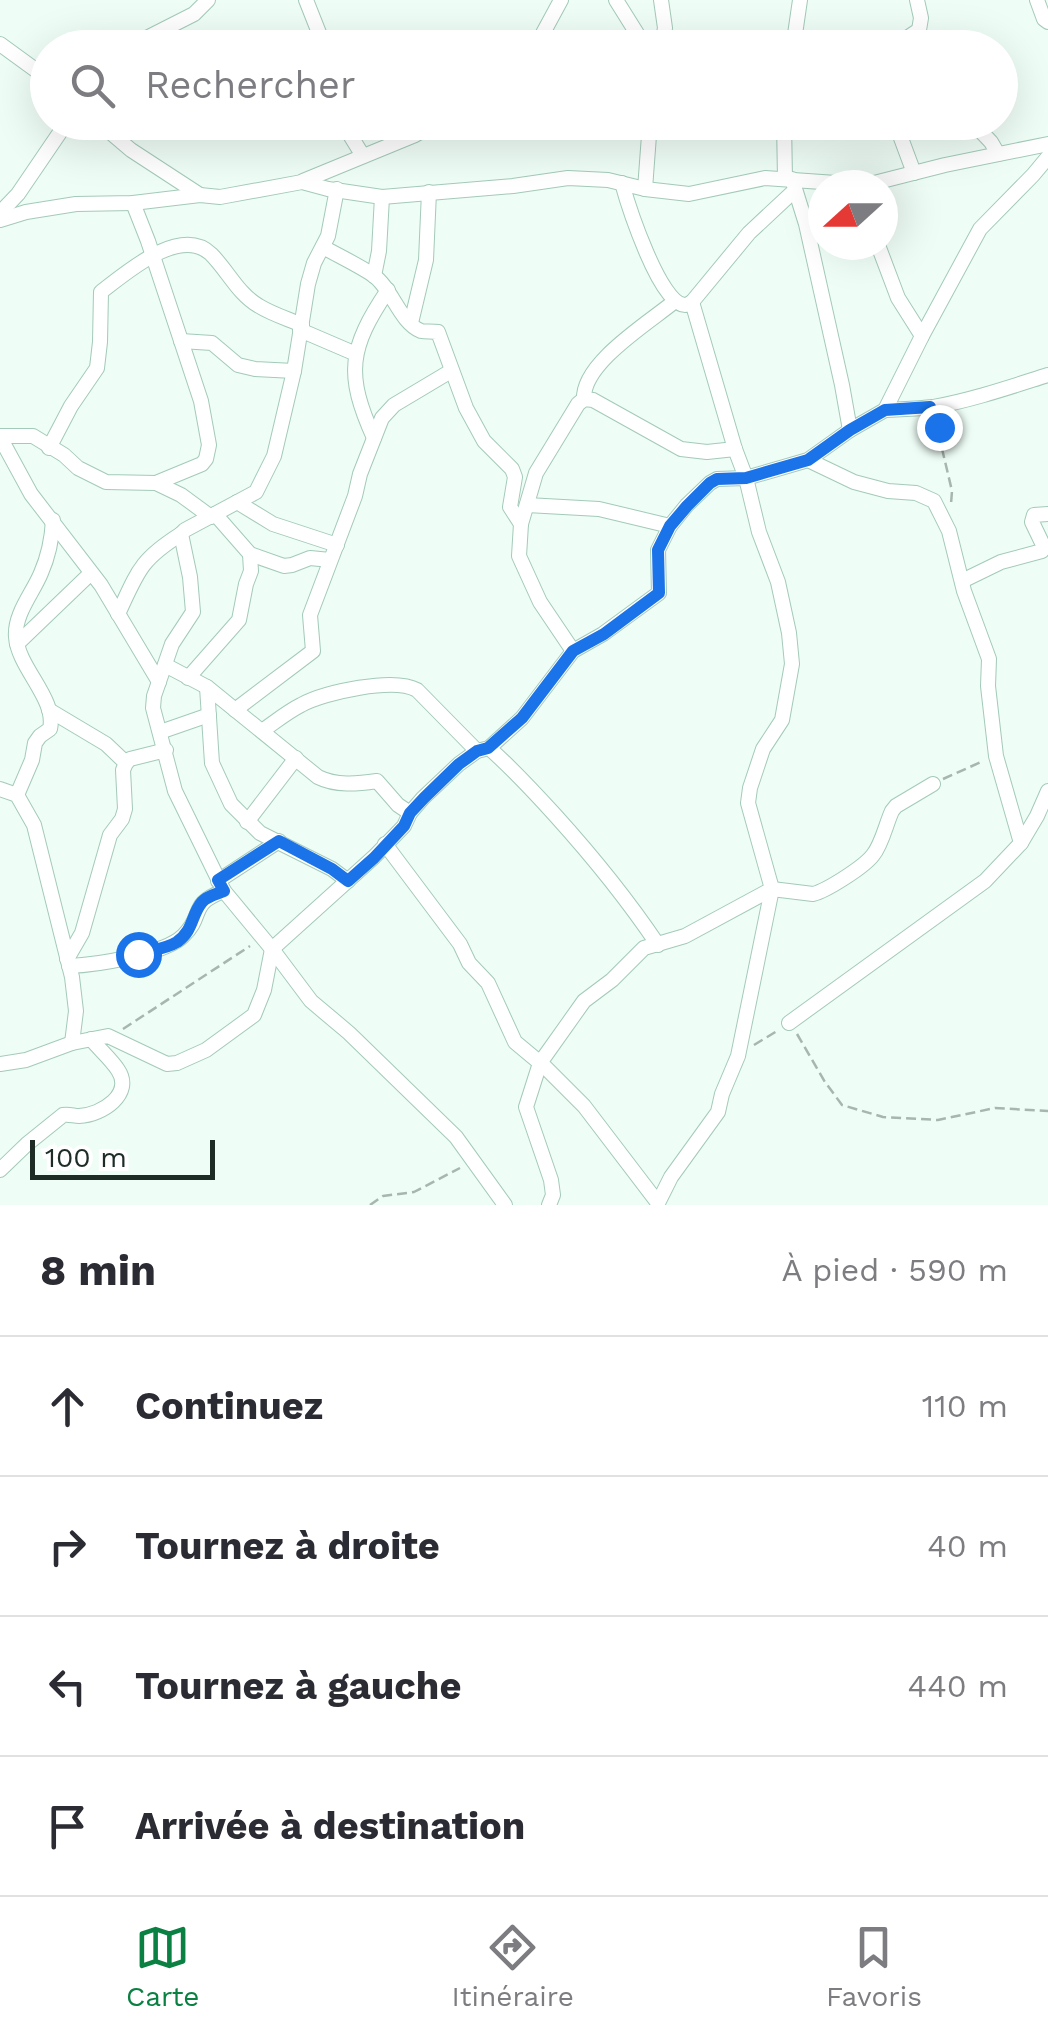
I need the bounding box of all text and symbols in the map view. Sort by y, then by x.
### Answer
search box [30,30,1018,140]
icon: search [65,58,120,113]
text: Rechercher [145,63,355,107]
north arrow [808,170,898,260]
route end [917,405,963,451]
route start [116,932,162,978]
scale bar [30,1135,215,1180]
text: 100 m [45,1141,127,1174]
text: 8 min [40,1246,156,1295]
text: À pied · 590 m [781,1251,1008,1289]
icon: ahead [40,1379,95,1434]
text: Continuez [135,1384,323,1428]
text: 110 m [922,1387,1008,1425]
icon: right [40,1519,95,1574]
text: Tournez à droite [135,1524,440,1568]
text: 40 m [927,1527,1008,1565]
icon: left [40,1659,95,1714]
text: Tournez à gauche [135,1664,461,1708]
text: 440 m [908,1667,1008,1705]
icon: arrive [40,1799,95,1854]
text: Arrivée à destination [135,1804,525,1848]
tab: Carte [126,1920,200,2013]
tab: Itinéraire [452,1920,574,2013]
tab: Favoris [826,1920,922,2013]

